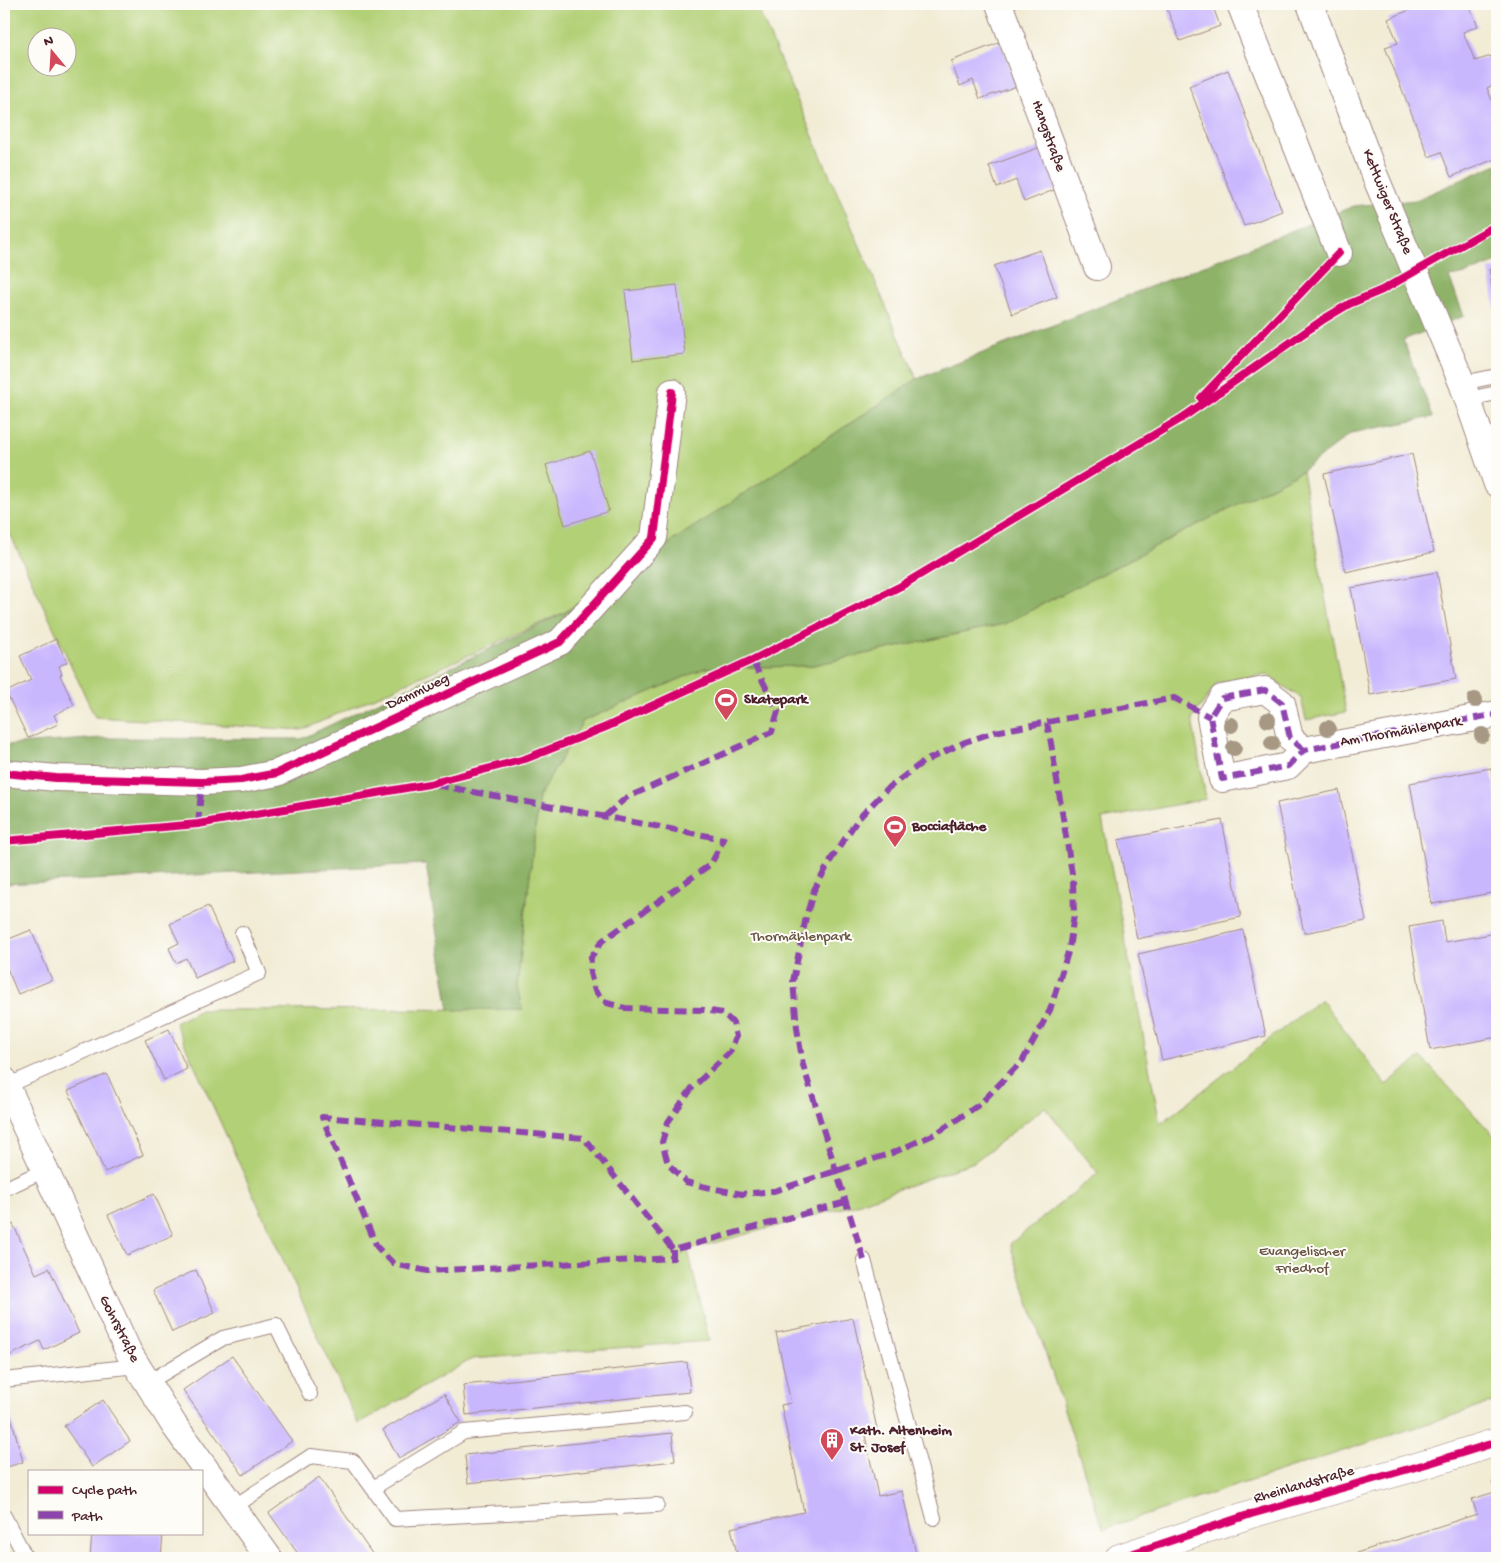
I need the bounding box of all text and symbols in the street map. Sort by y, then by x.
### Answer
north arrow [28,28,78,78]
text: N [42,33,56,52]
street label: Hangstraße [1027,98,1069,174]
street label: Kettwiger Straße [1358,147,1416,257]
street label: Dammweg [383,670,452,715]
sports icon: Skatepark [713,687,739,721]
place label: Skatepark [744,691,810,709]
street label: Am Thormählenpark [1339,712,1464,752]
sports icon: Bocciafläche [882,814,908,848]
place label: Bocciafläche [911,818,988,836]
park label: Thormählenpark [750,928,852,946]
park label: Evangelischer Friedhof [1259,1243,1347,1278]
street label: Gohrstraße [94,1292,144,1366]
place label: Kath. Altenheim St. Josef [849,1422,952,1457]
building icon: Kath. Altenheim St. Josef [819,1427,845,1461]
street label: Rheinlandstraße [1252,1462,1357,1508]
legend [28,1470,202,1534]
text: Cycle path [72,1482,137,1500]
text: Path [71,1508,103,1526]

